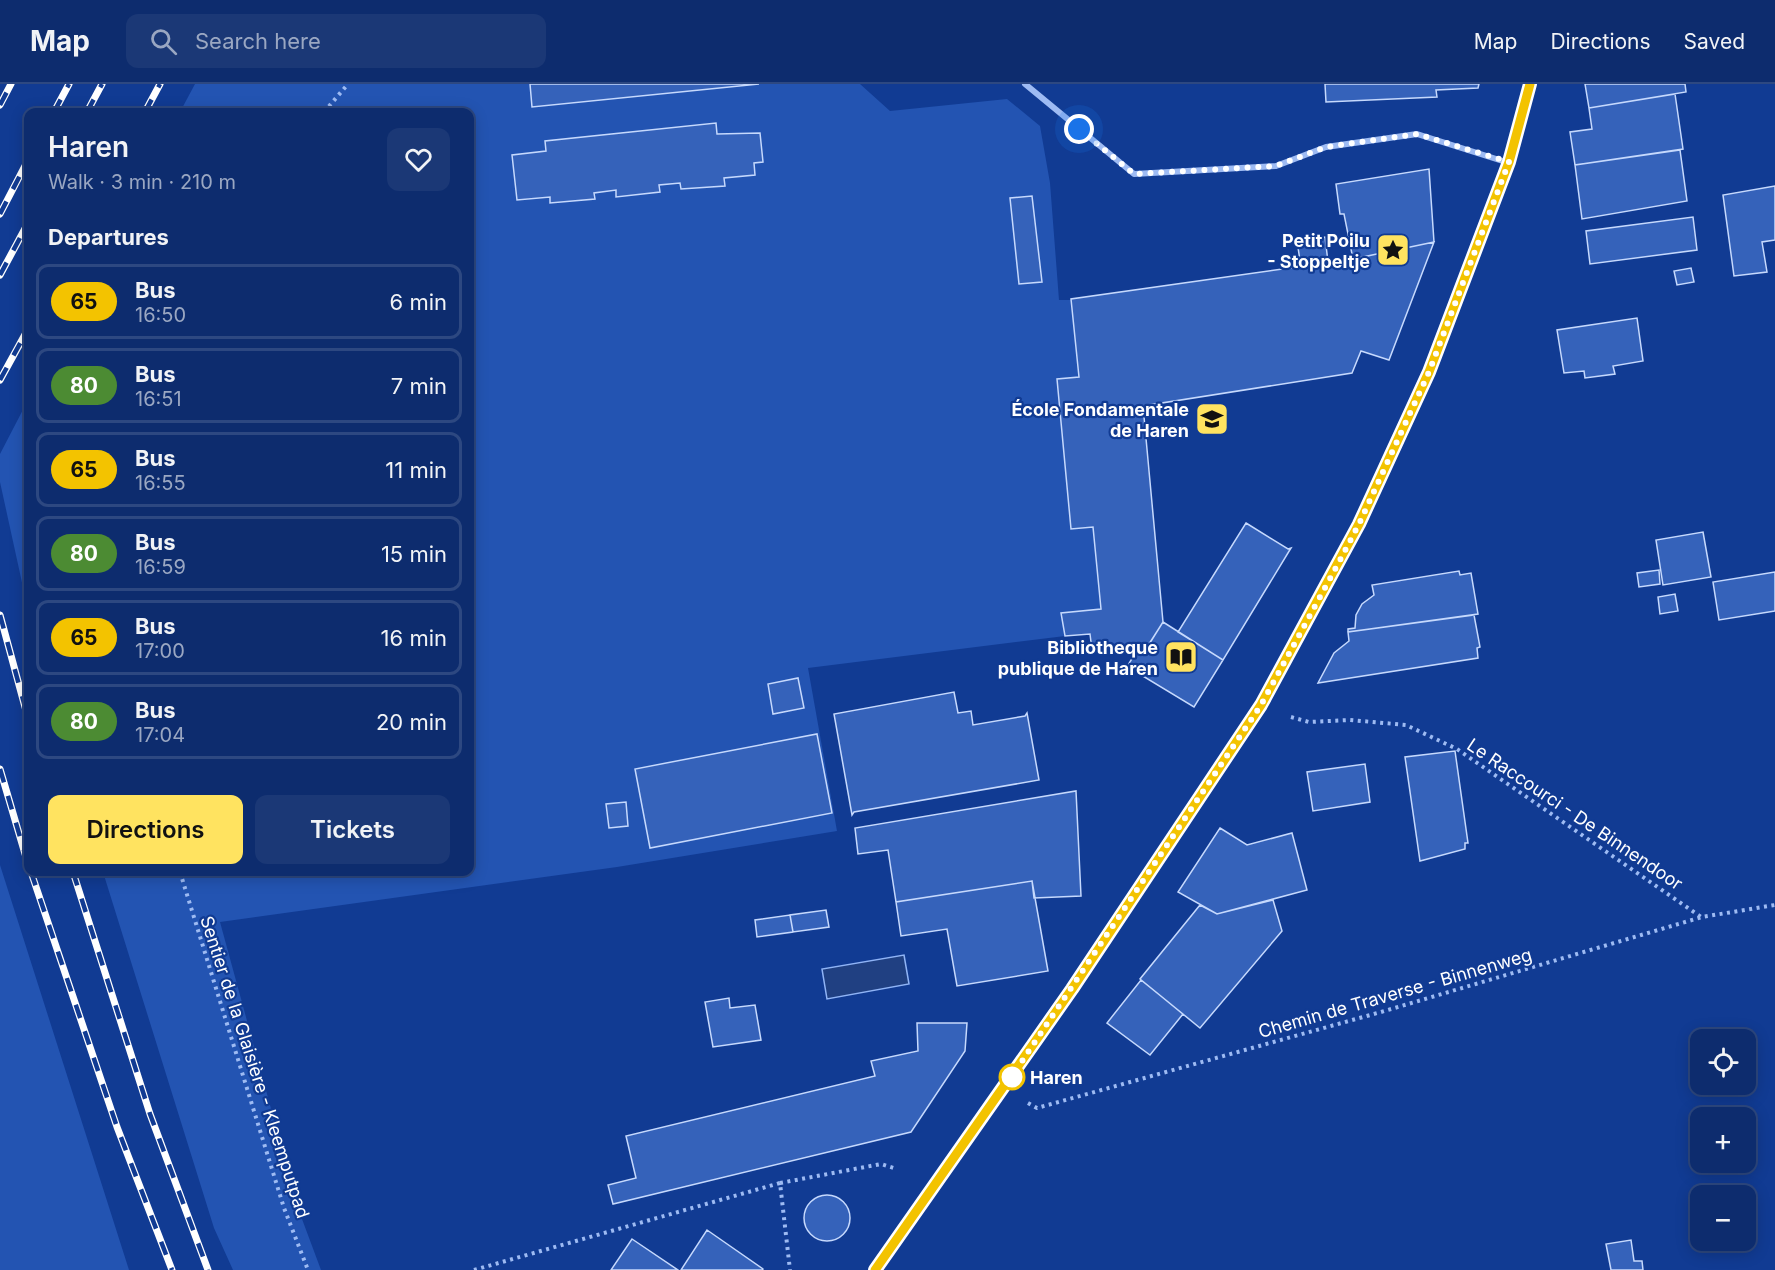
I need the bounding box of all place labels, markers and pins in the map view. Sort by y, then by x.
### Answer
place label: Petit Poilu - Stoppeltje [1267,230,1370,272]
place icon: Petit Poilu - Stoppeltje [1375,232,1411,268]
place label: École Fondamentale de Haren [1011,399,1189,441]
school or university icon: École Fondamentale de Haren [1194,401,1230,437]
place label: Bibliotheque publique de Haren [998,637,1158,679]
library icon: Bibliotheque publique de Haren [1163,639,1199,675]
marker: Haren [999,1064,1025,1090]
place label: Haren [1030,1067,1083,1088]

